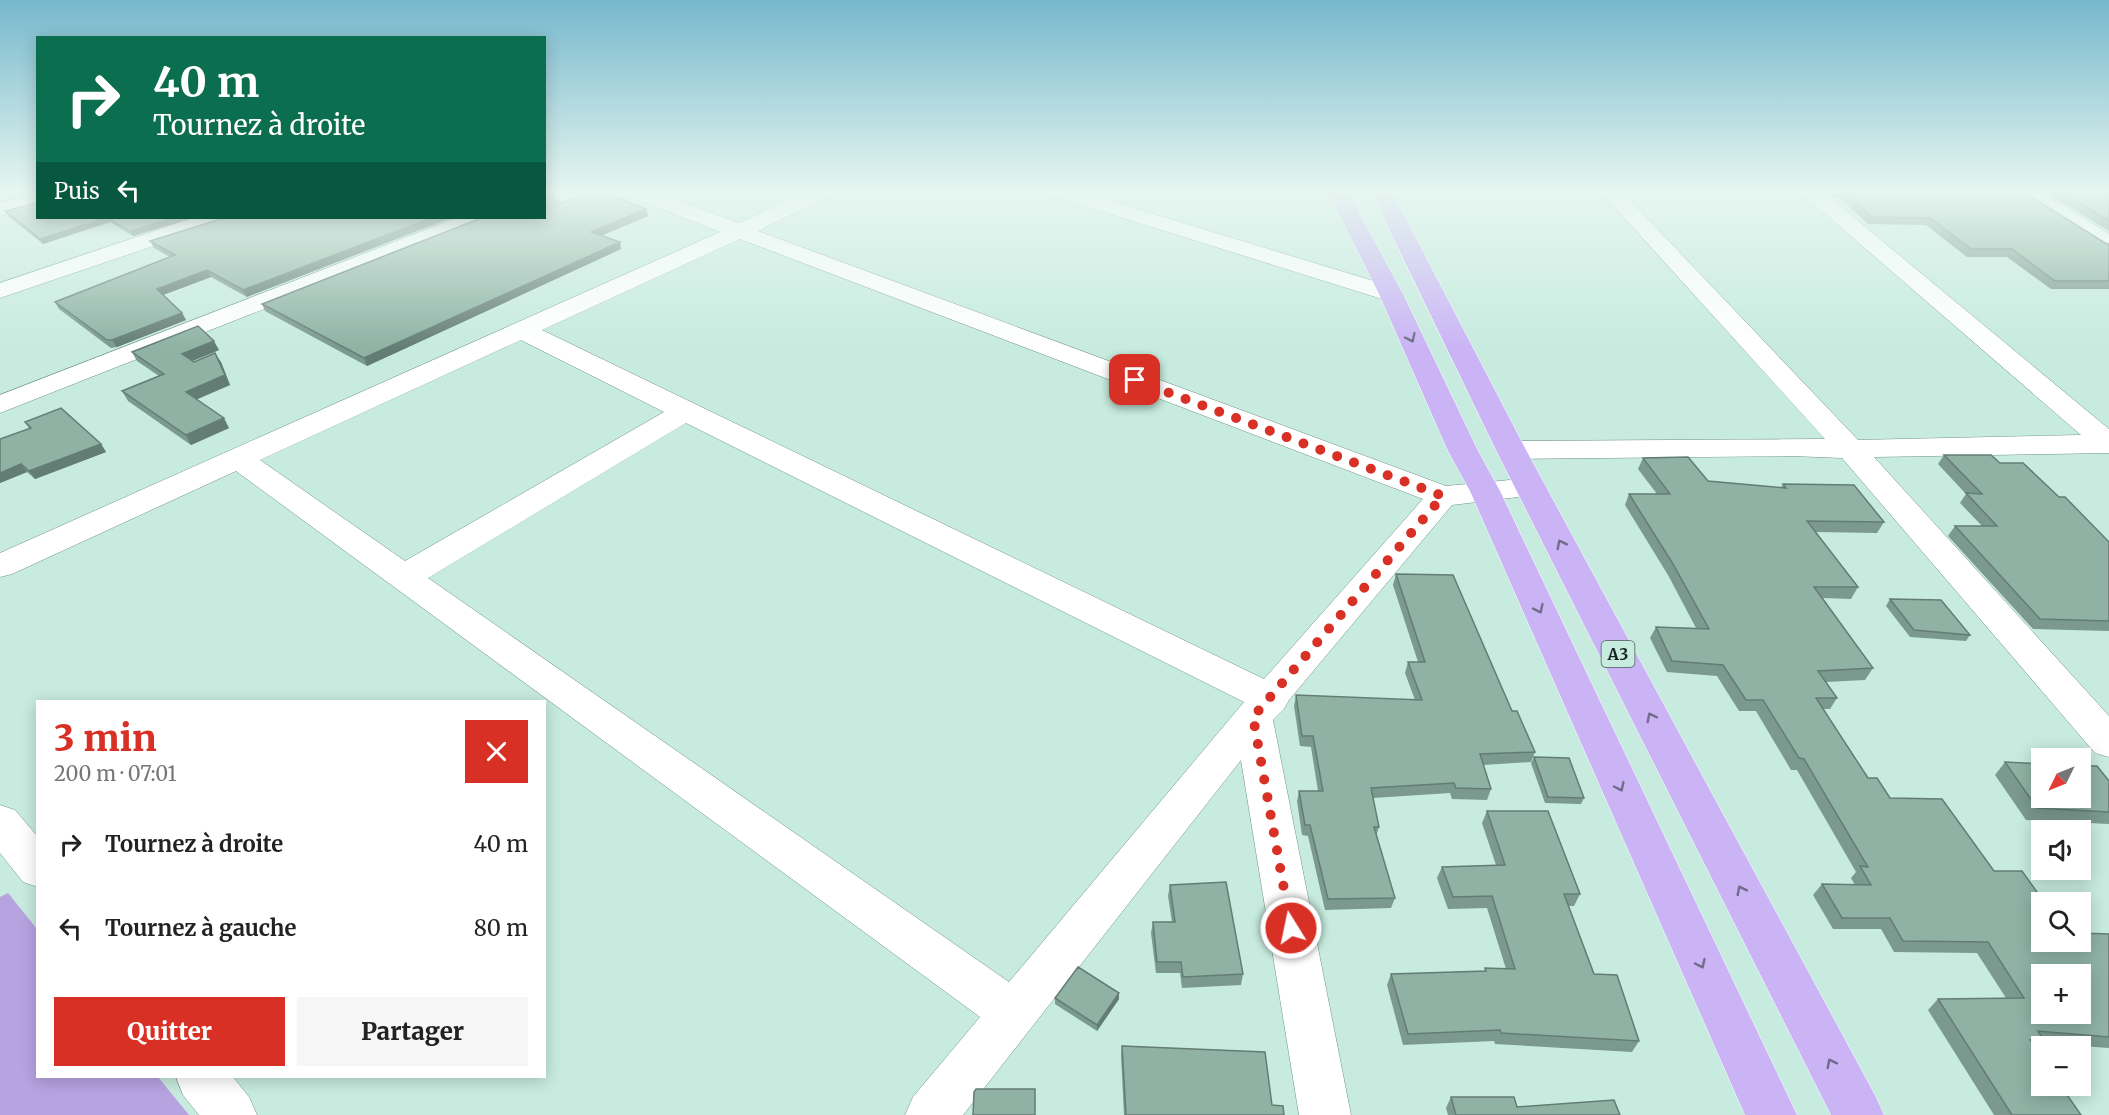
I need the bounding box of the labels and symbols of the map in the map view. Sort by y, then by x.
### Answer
one-way arrow [1404,332,1416,343]
pin [1109,354,1160,405]
one-way arrow [1557,540,1568,550]
one-way arrow [1532,603,1544,614]
road number: A3 [1602,641,1634,667]
one-way arrow [1646,712,1658,723]
north arrow [2031,748,2091,808]
one-way arrow [1613,780,1625,791]
one-way arrow [1736,885,1748,896]
position arrow [1259,896,1323,960]
one-way arrow [1694,957,1706,968]
one-way arrow [1826,1058,1838,1069]

